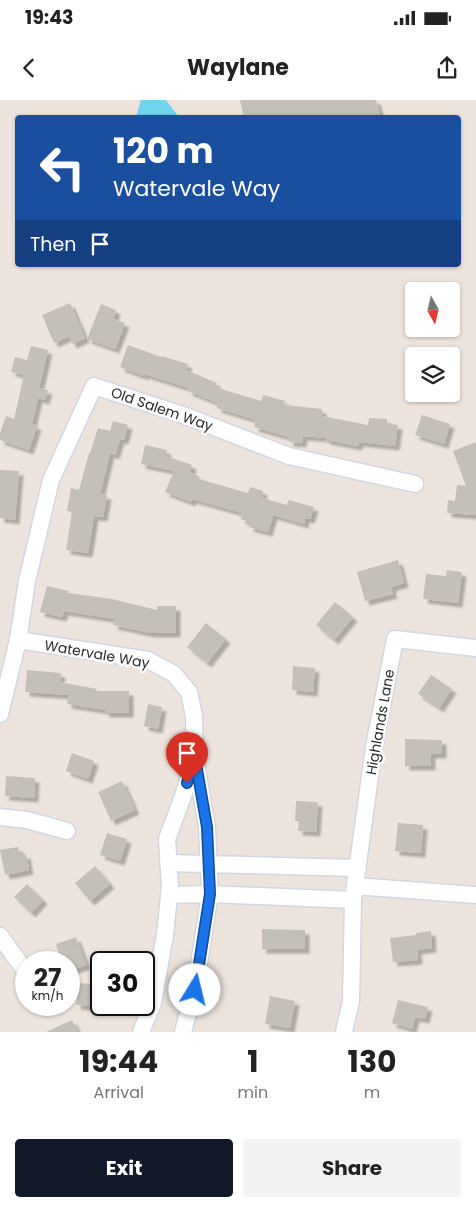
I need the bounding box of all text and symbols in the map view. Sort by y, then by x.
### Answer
text: 19:43 [25,4,74,31]
text: Waylane [187,52,289,83]
icon: back [15,54,43,82]
icon: share [433,54,461,82]
text: 120 m [113,126,213,175]
icon: left [30,135,95,200]
text: Watervale Way [113,173,280,204]
icon: arrive [86,230,114,258]
text: Then [30,231,76,258]
north arrow [405,282,460,338]
map controls [405,282,460,402]
button: layers [405,347,460,402]
street label: Old Salem Way [108,382,216,436]
street label: Watervale Way [43,635,151,673]
street label: Highlands Lane [361,667,399,776]
pin [166,732,208,783]
icon: arrive [173,739,201,767]
speed limit sign: 30 [90,951,155,1016]
text: 27 [34,960,61,995]
position arrow [168,963,220,1015]
text: km/h [32,987,63,1004]
text: 19:44 [79,1040,158,1083]
text: 1 [247,1040,259,1083]
text: 130 [348,1040,397,1083]
text: Arrival [94,1081,144,1104]
text: min [238,1081,268,1104]
text: m [364,1081,380,1104]
button: Exit [15,1139,233,1197]
button: Share [243,1139,461,1197]

